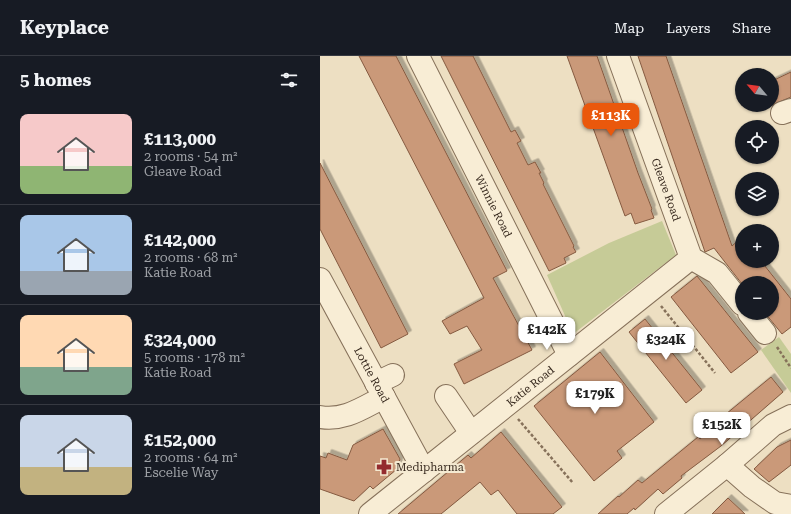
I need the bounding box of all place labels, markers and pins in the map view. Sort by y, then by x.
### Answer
pin: £113K [583,103,639,137]
pin: £142K [519,317,575,351]
pin: £324K [638,327,694,361]
pin: £179K [567,381,623,415]
pin: £152K [694,412,750,446]
pharmacy icon: Medipharma [375,458,393,476]
place label: Medipharma [396,461,464,474]

